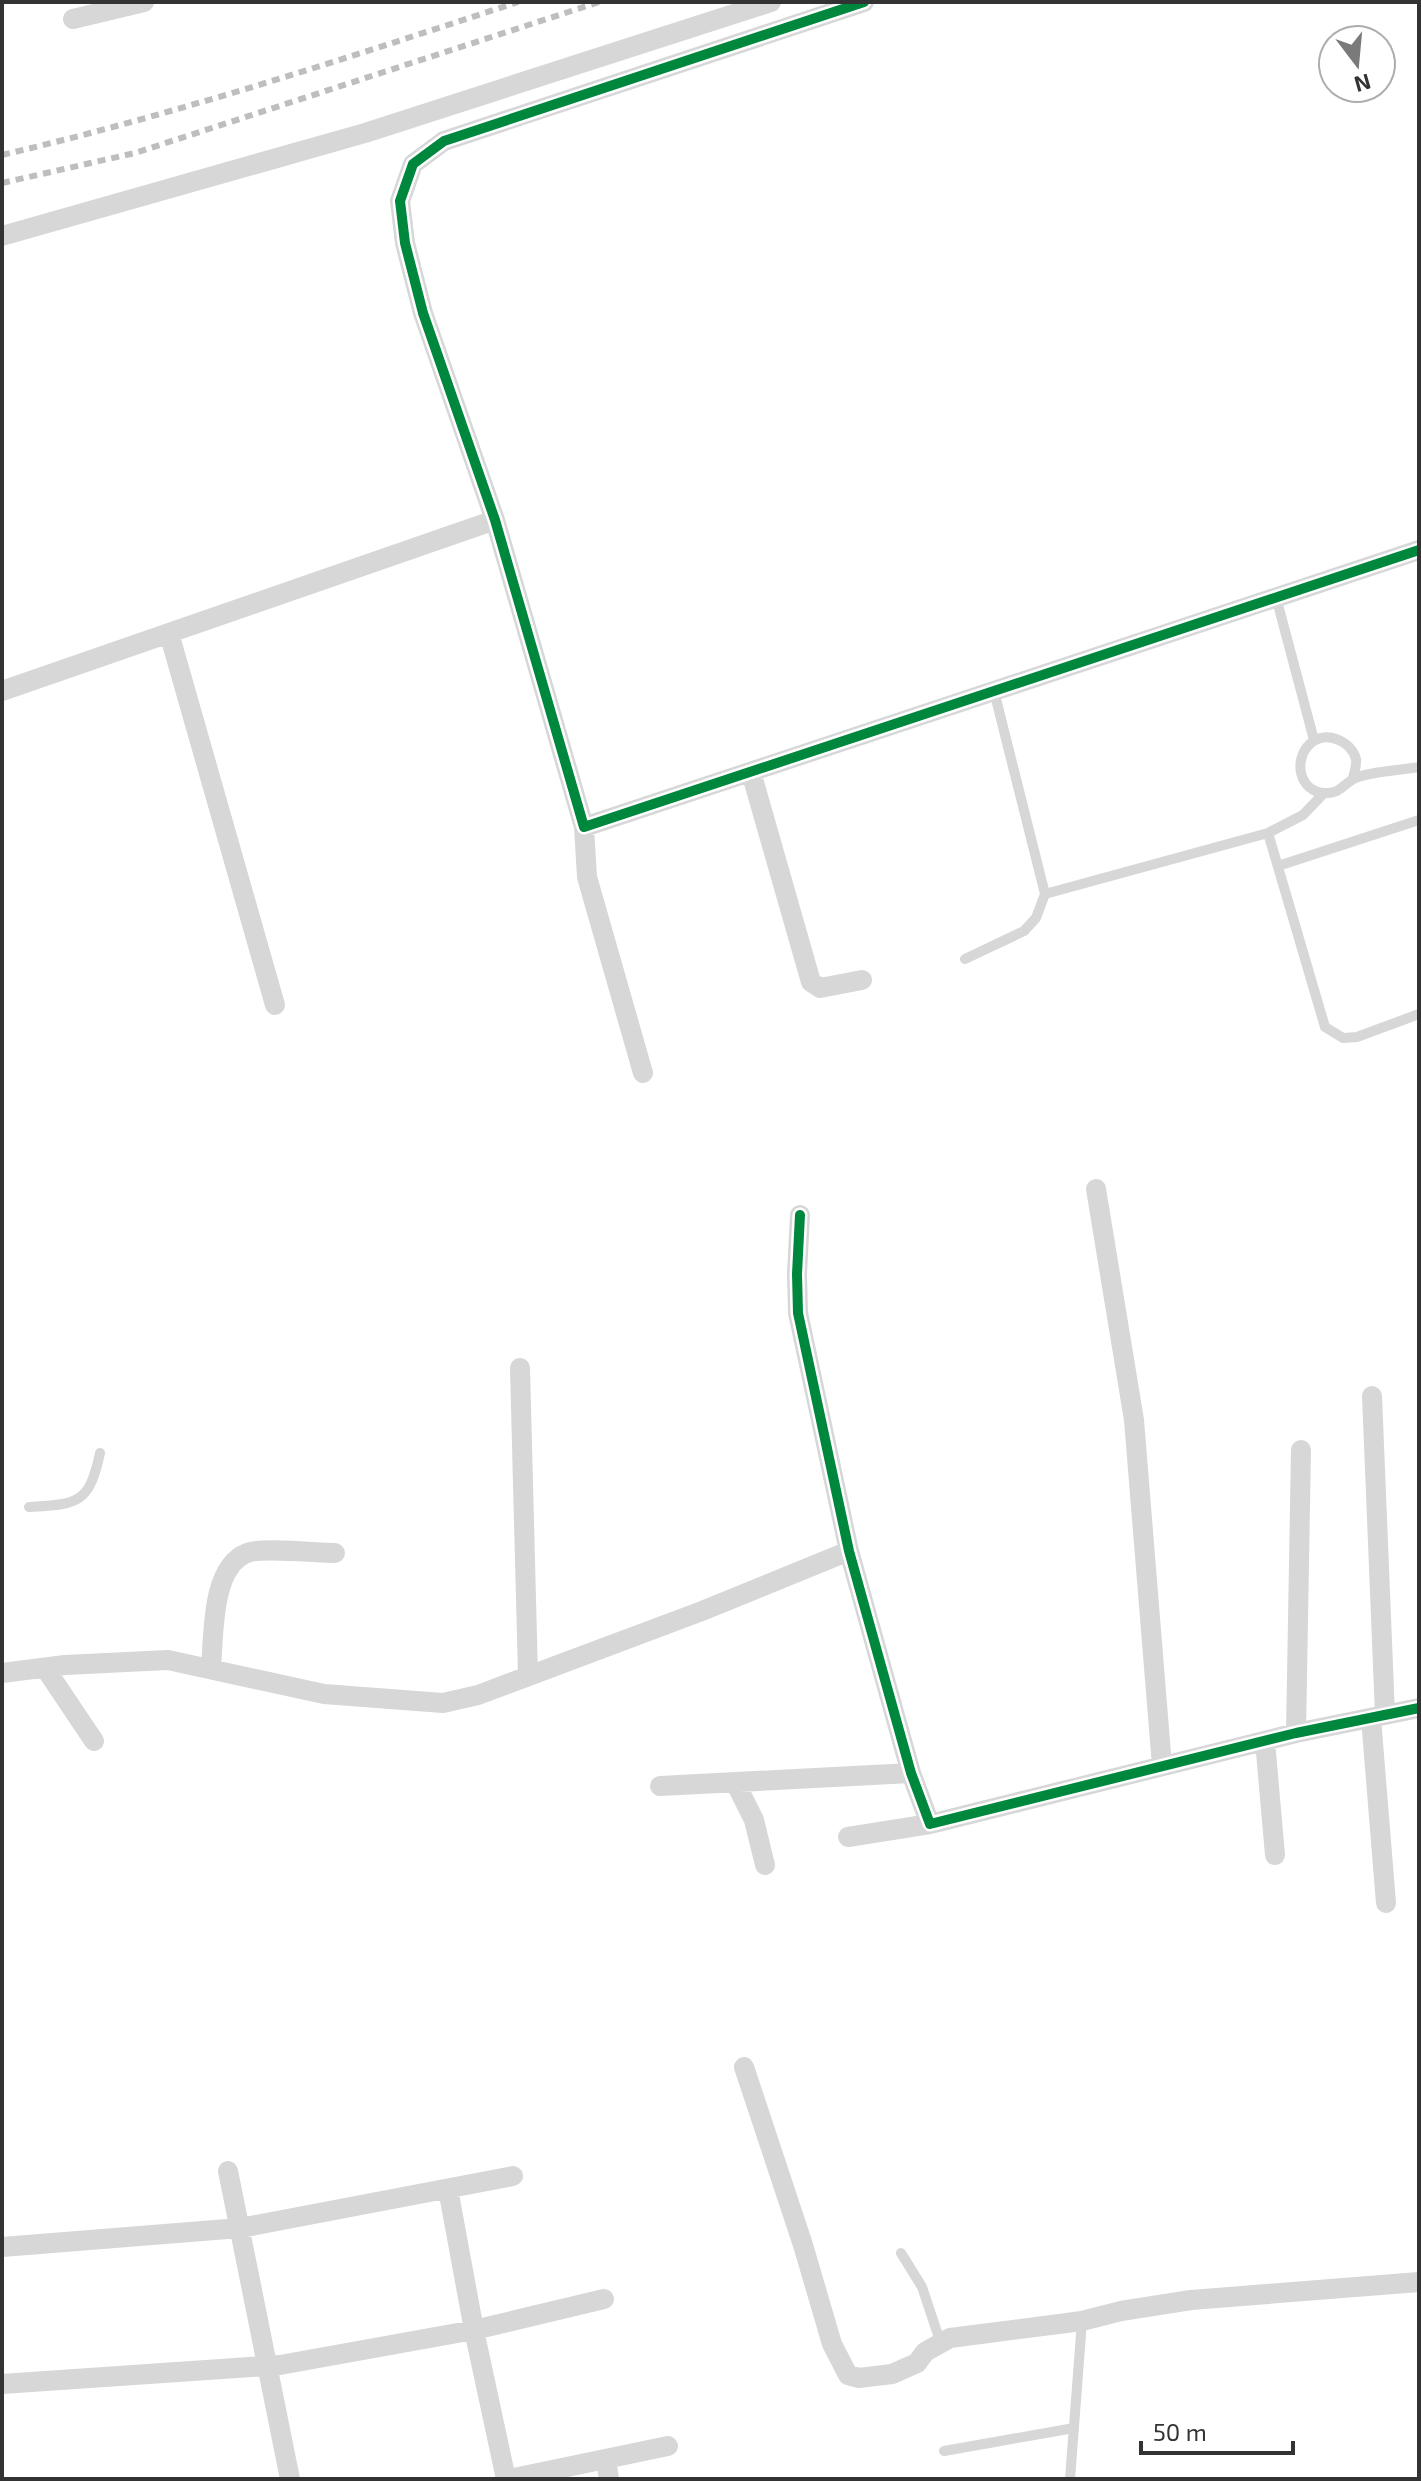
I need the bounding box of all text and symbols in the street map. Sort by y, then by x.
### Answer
north arrow [1317,24,1397,104]
text: N [1352,70,1374,99]
scale bar [1141,2405,1293,2455]
text: 50 m [1153,2417,1207,2446]

